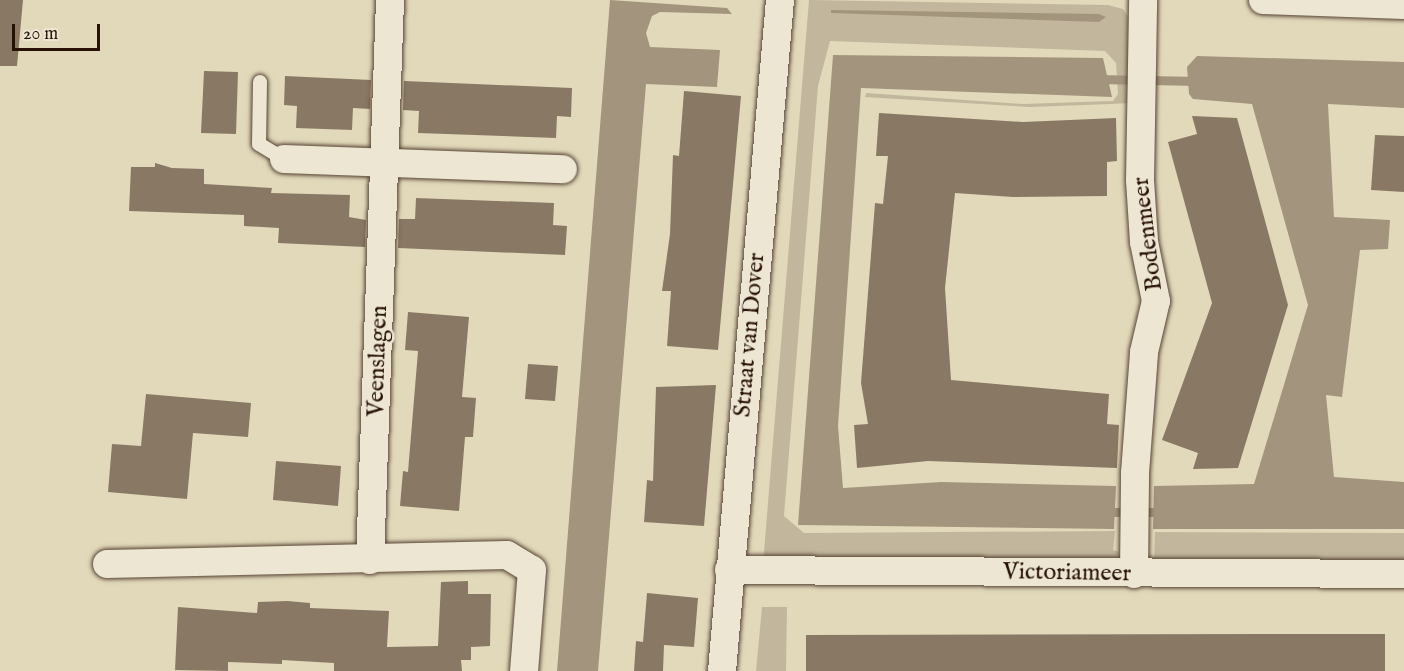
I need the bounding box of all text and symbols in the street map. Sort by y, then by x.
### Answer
scale bar [15,12,104,50]
text: 20 m [23,23,58,46]
street label: Bodenmeer [1127,175,1169,293]
street label: Straat van Dover [728,252,772,418]
street label: Veenslagen [362,305,394,417]
street label: Victoriameer [1003,557,1131,589]

